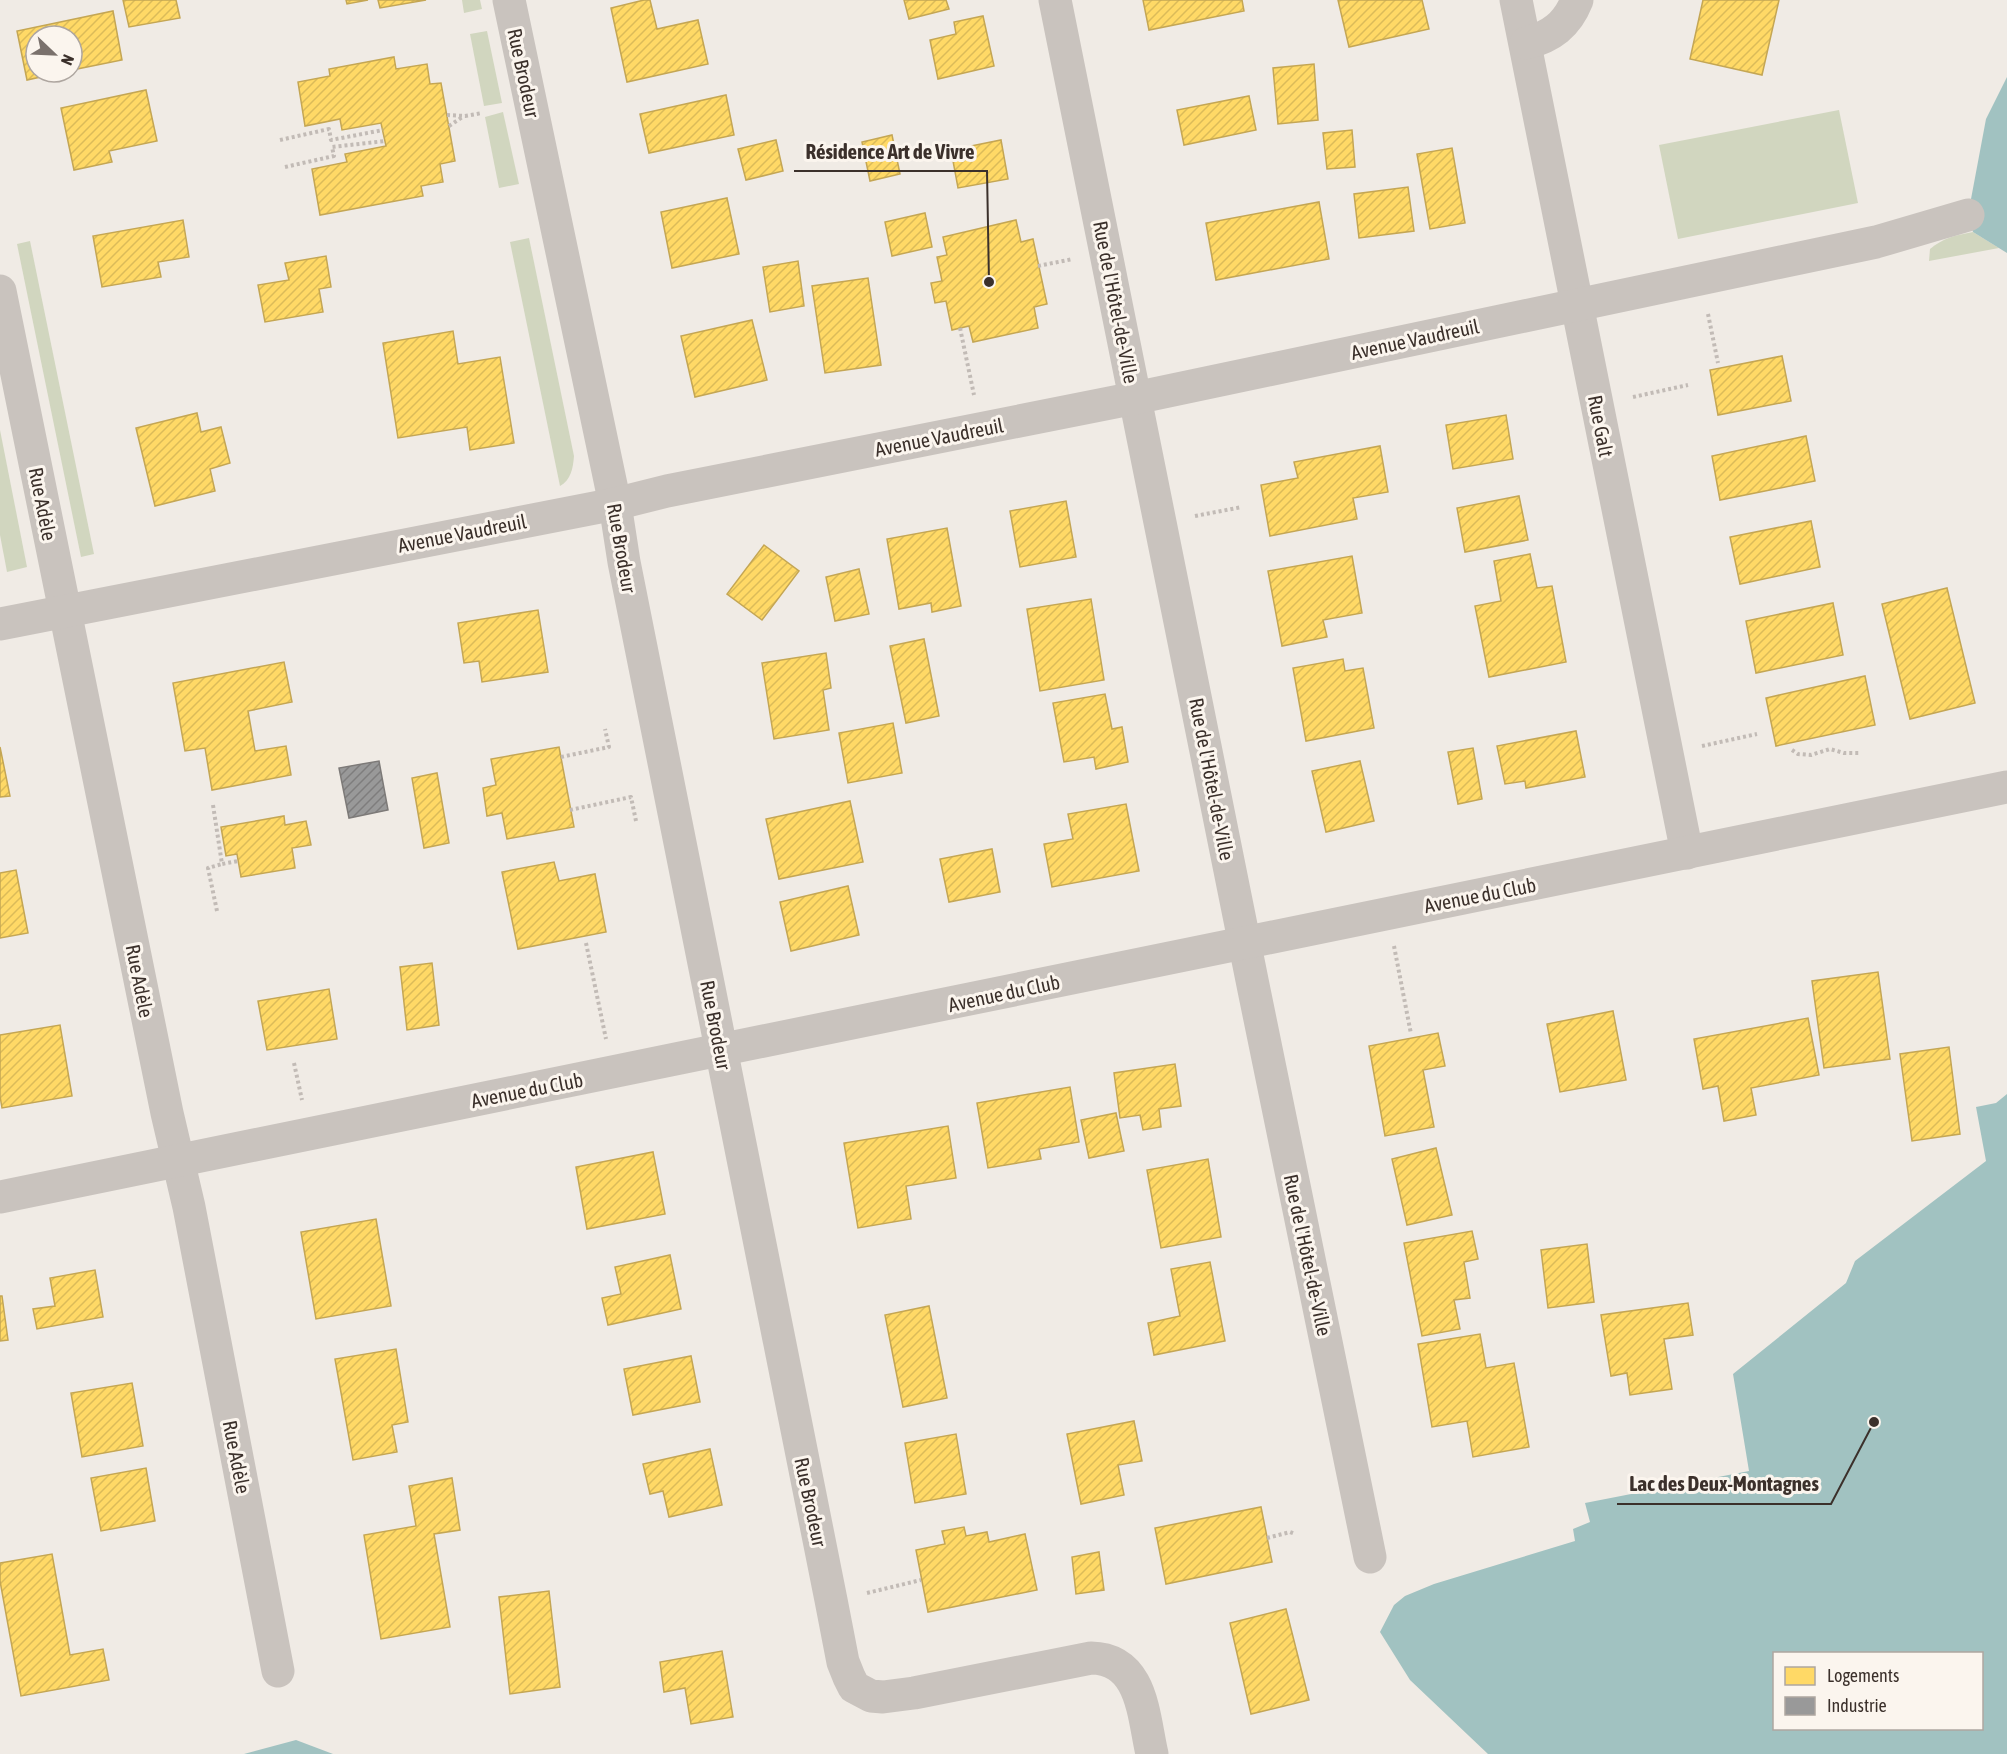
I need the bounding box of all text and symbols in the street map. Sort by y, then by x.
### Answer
north arrow [24,24,84,84]
street label: Rue Brodeur [503,26,545,121]
text: N [58,52,78,68]
callout: Résidence Art de Vivre [794,132,987,171]
text: Résidence Art de Vivre [805,139,975,163]
street label: Rue de l'Hôtel-de-Ville [1089,219,1143,385]
street label: Avenue Vaudreuil [1349,314,1482,364]
street label: Rue Galt [1584,393,1618,459]
street label: Avenue Vaudreuil [873,413,1006,461]
street label: Rue Adèle [25,465,61,543]
street label: Rue Brodeur [603,501,641,596]
street label: Avenue Vaudreuil [396,509,529,557]
street label: Rue de l'Hôtel-de-Ville [1185,696,1239,862]
street label: Avenue du Club [1422,873,1538,917]
street label: Rue Adèle [122,942,158,1020]
street label: Avenue du Club [946,970,1062,1016]
street label: Rue Brodeur [696,978,736,1073]
street label: Avenue du Club [469,1068,585,1112]
street label: Rue de l'Hôtel-de-Ville [1280,1172,1336,1338]
street label: Rue Adèle [219,1418,255,1496]
street label: Rue Brodeur [790,1455,832,1550]
callout: Lac des Deux-Montagnes [1617,1465,1831,1504]
text: Lac des Deux-Montagnes [1629,1471,1819,1495]
legend [1773,1652,1983,1730]
text: Logements [1827,1665,1899,1686]
text: Industrie [1827,1695,1887,1716]

